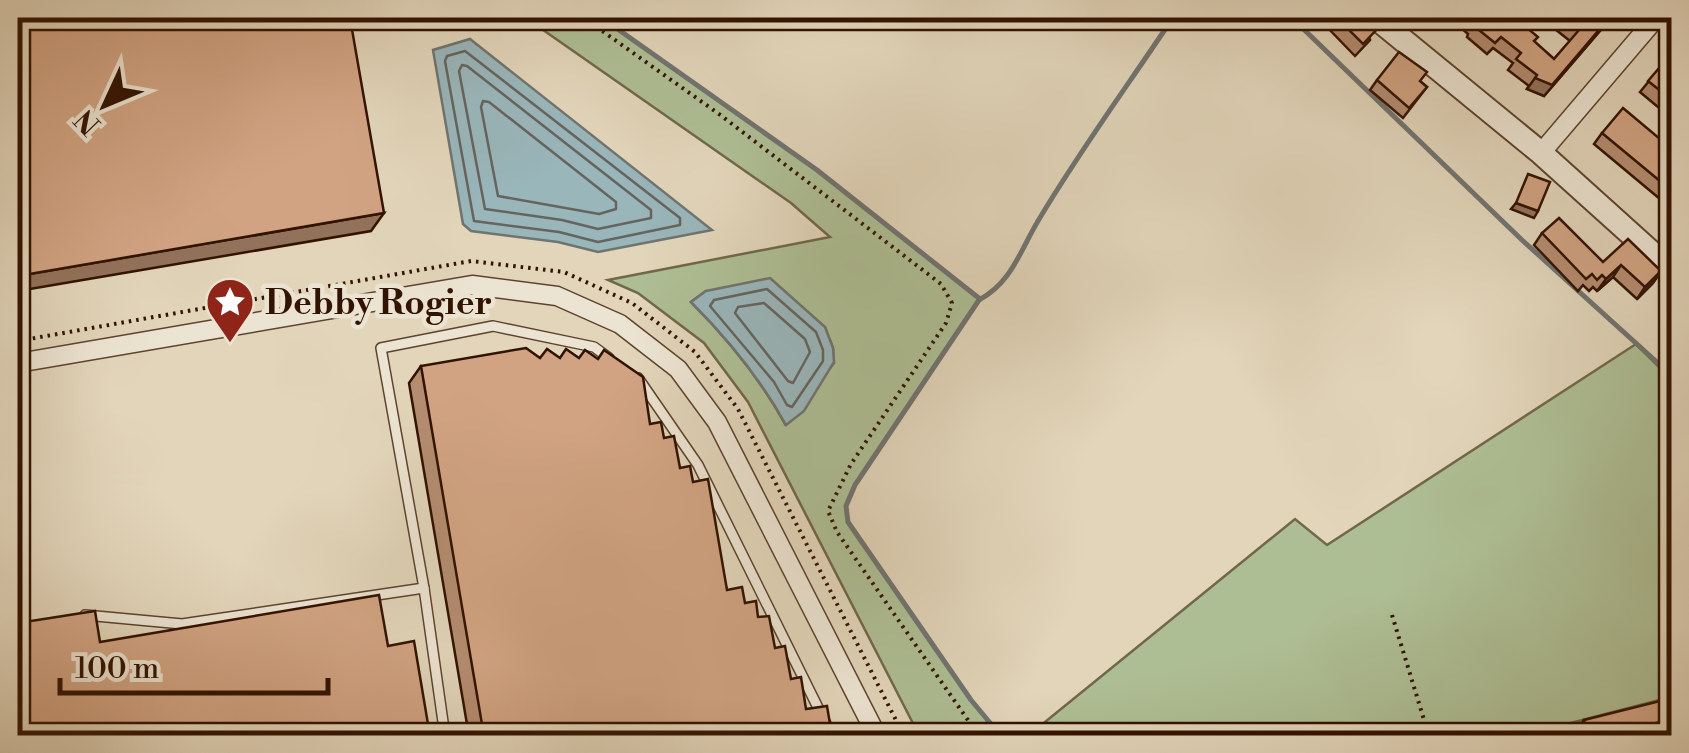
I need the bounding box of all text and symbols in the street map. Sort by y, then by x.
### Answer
north arrow [55,55,155,155]
text: N [68,101,108,141]
place icon: Debby Rogier [204,276,256,344]
place label: Debby Rogier [265,282,492,325]
scale bar [60,633,328,695]
text: 100 m [75,650,159,688]

